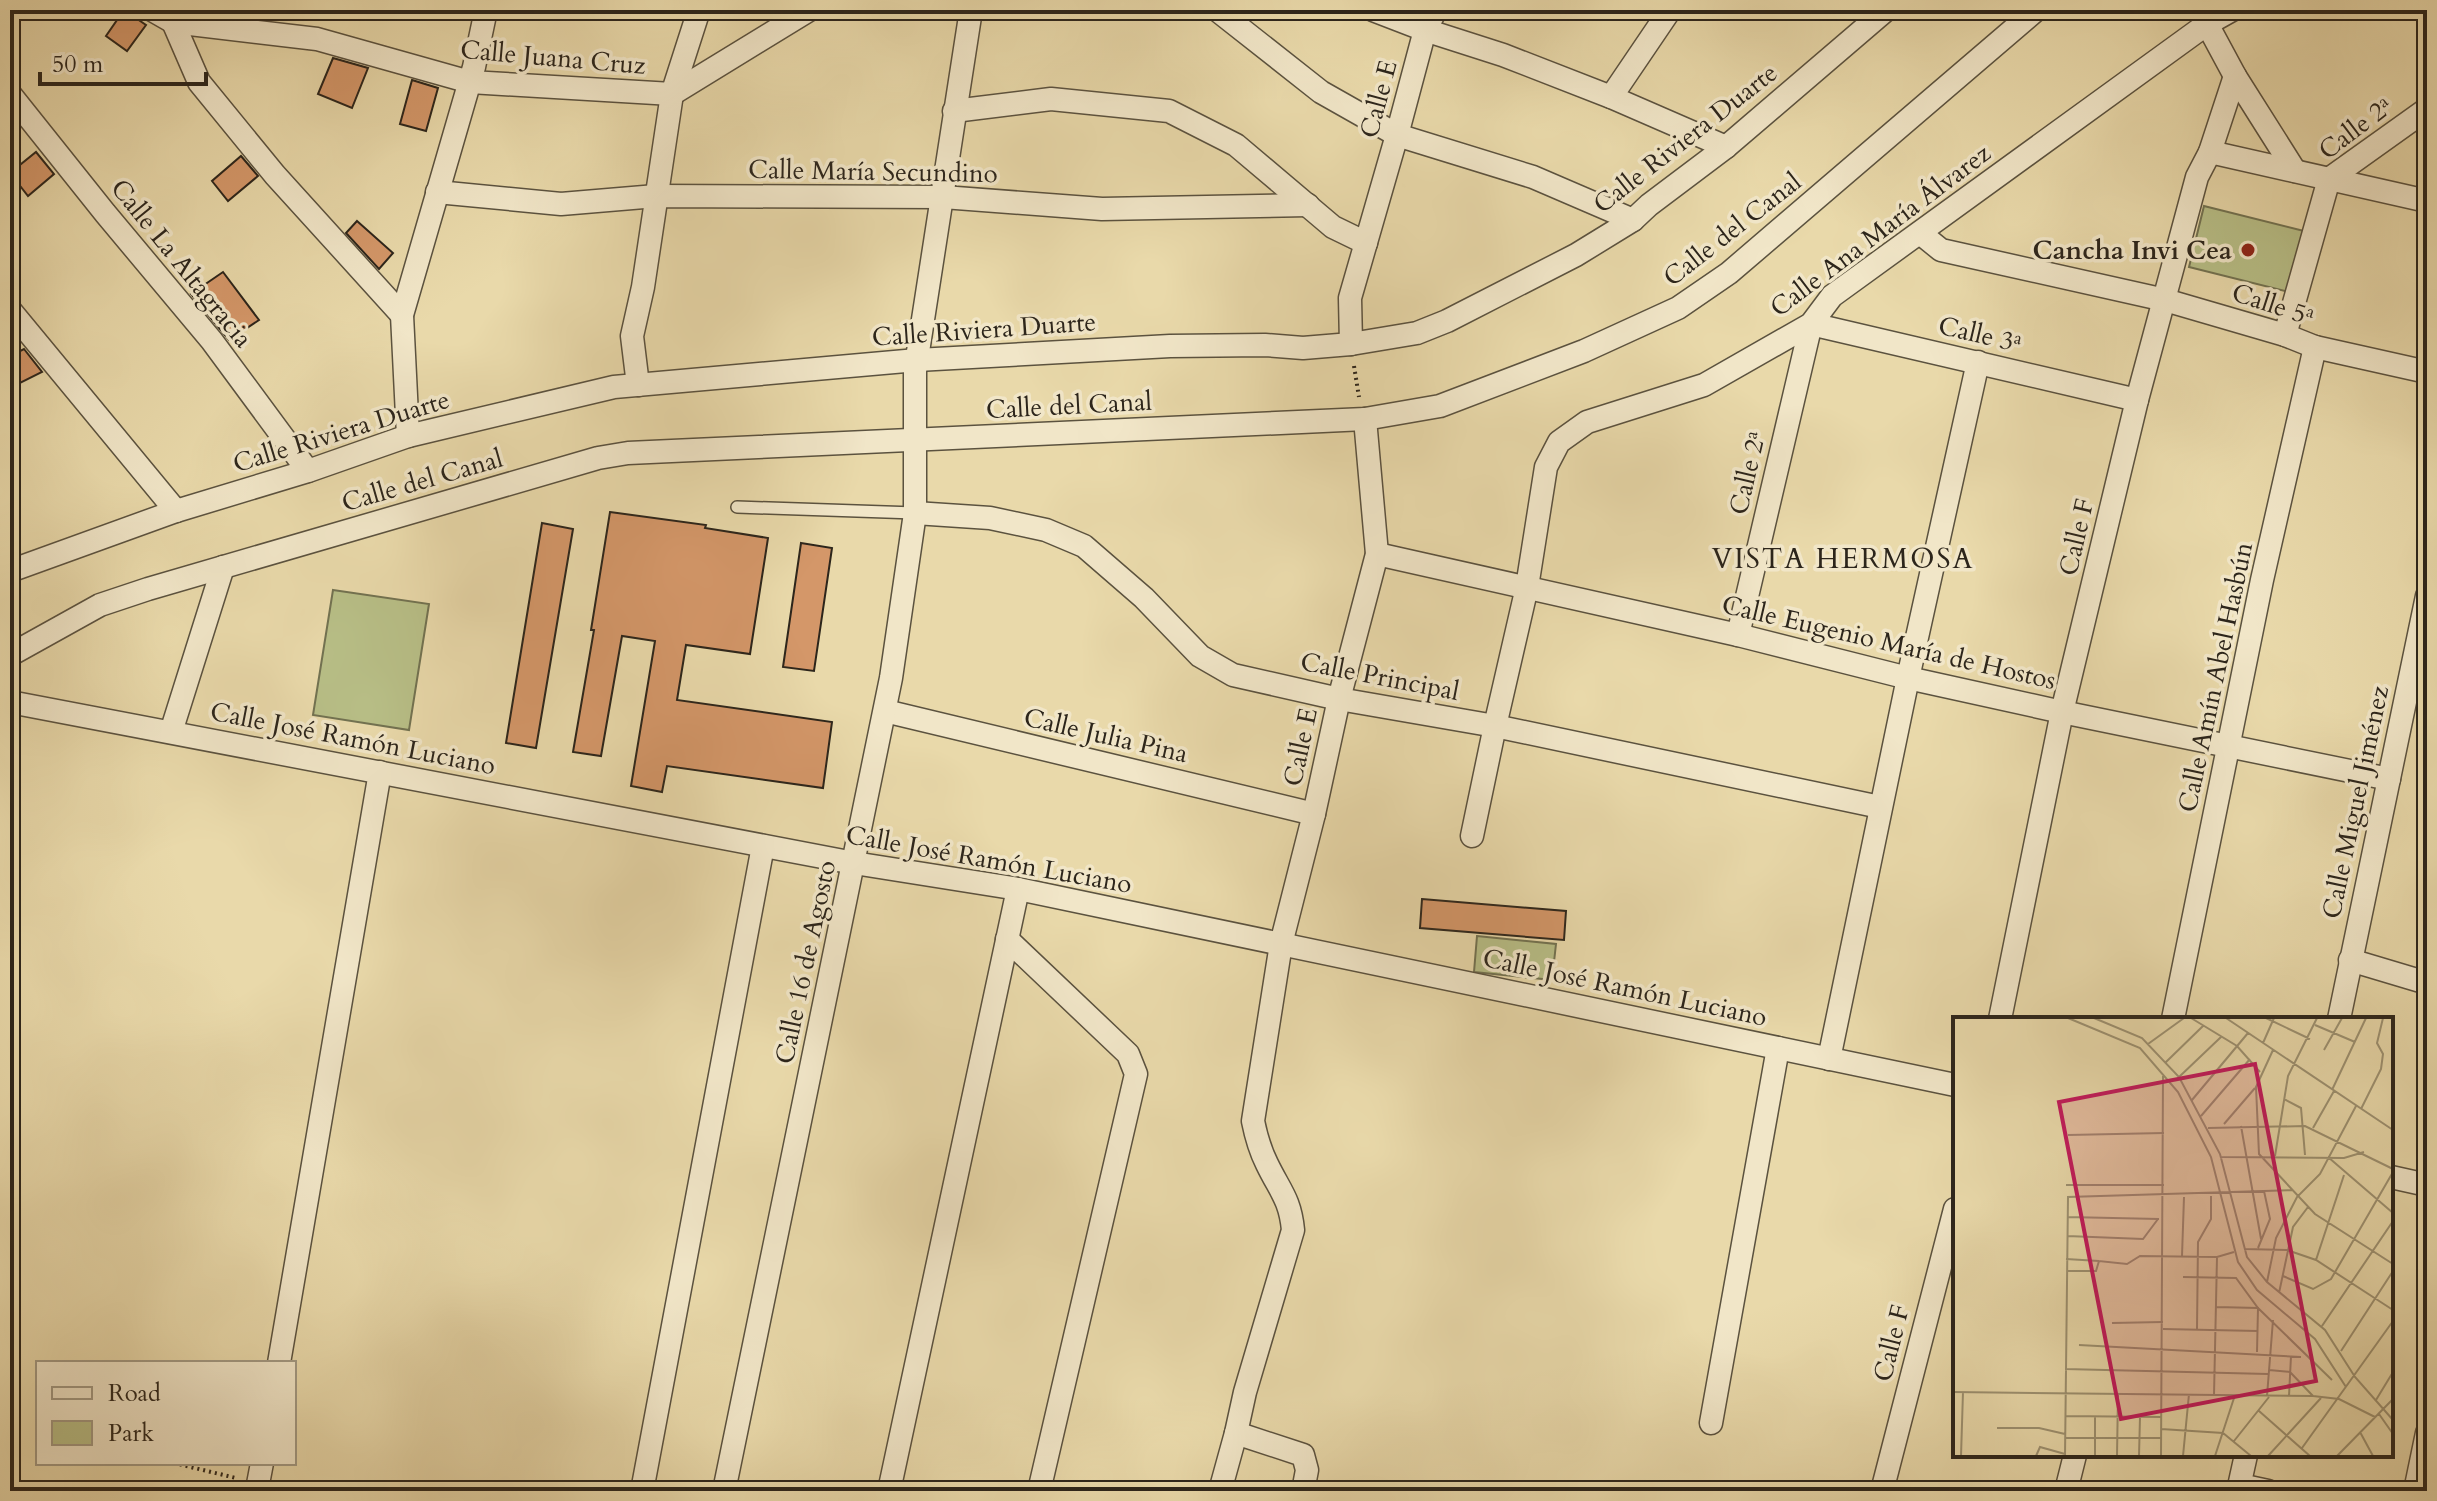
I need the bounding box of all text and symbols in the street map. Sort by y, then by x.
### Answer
street label: Calle Juana Cruz [459,32,647,83]
scale bar [40,36,206,86]
text: 50 m [52,48,104,81]
street label: Calle Riviera Duarte [1586,55,1785,221]
street label: Calle E [1351,56,1406,142]
street label: Calle 2ª [2311,89,2400,168]
street label: Calle Ana María Álvarez [1763,136,1998,325]
street label: Calle María Secundino [748,152,998,191]
street label: Calle del Canal [1656,164,1809,294]
street label: Calle La Altagracia [103,172,260,355]
place label: Cancha Invi Cea [2032,233,2232,268]
marker: Cancha Invi Cea [2239,241,2257,259]
street label: Calle 5ª [2228,275,2319,334]
street label: Calle Riviera Duarte [871,304,1097,355]
street label: Calle 3ª [1935,308,2025,361]
street label: Calle Riviera Duarte [229,382,454,481]
street label: Calle del Canal [985,384,1153,427]
street label: Calle 2ª [1721,428,1774,518]
street label: Calle del Canal [337,441,507,520]
street label: Calle F [2051,495,2102,579]
street label: Calle Amín Abel Hasbún [2170,539,2261,815]
district label: VISTA HERMOSA [1712,540,1974,578]
street label: Calle Eugenio María de Hostos [1718,587,2059,698]
street label: Calle Principal [1298,644,1463,709]
street label: Calle Miguel Jiménez [2314,682,2397,922]
street label: Calle José Ramón Luciano [207,694,498,783]
street label: Calle Julia Pina [1021,700,1191,771]
street label: Calle E [1275,705,1326,789]
street label: Calle José Ramón Luciano [843,817,1135,902]
street label: Calle 16 de Agosto [767,857,844,1067]
street label: Calle José Ramón Luciano [1480,940,1770,1035]
inset map [1953,1017,2393,1457]
street label: Calle F [1865,1301,1918,1385]
legend [36,1361,296,1465]
text: Road [108,1377,161,1410]
text: Park [108,1417,154,1450]

